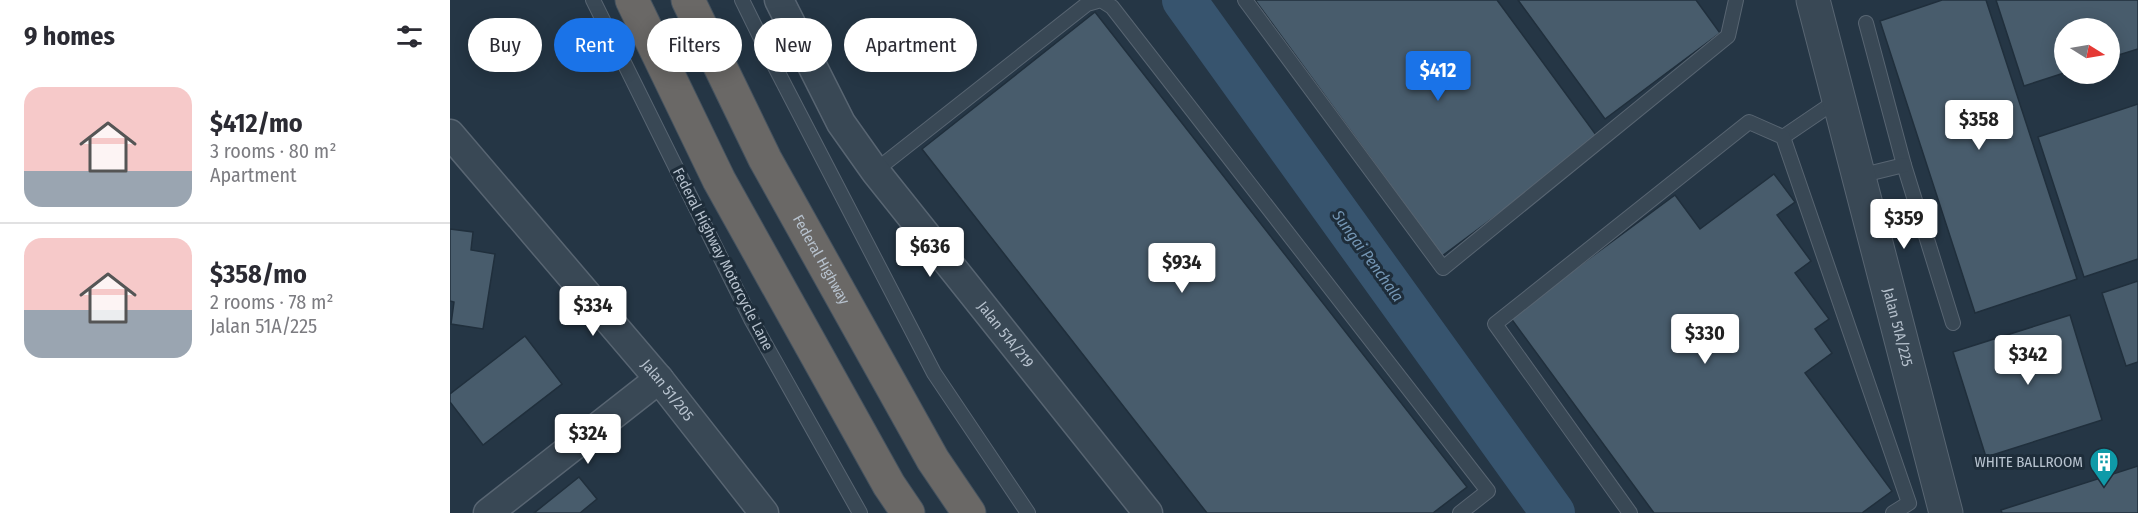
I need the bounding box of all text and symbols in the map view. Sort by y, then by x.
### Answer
chip: Buy [468,18,542,72]
chip: Rent [554,18,635,72]
chip: Filters [647,18,742,72]
chip: New [754,18,832,72]
chip: Apartment [844,18,977,72]
north arrow [2054,18,2120,84]
map controls [2054,18,2120,84]
icon: filters [393,20,426,53]
text: 9 homes [24,21,115,52]
pin: $412 [1402,51,1474,102]
text: $412 [1420,58,1456,82]
pin: $358 [1943,100,2015,151]
text: $358 [1959,107,1999,131]
text: $412/mo [210,108,303,139]
icon: home [72,111,144,183]
text: 3 rooms · 80 m² [210,139,336,163]
text: Apartment [210,163,297,187]
street label: Federal Highway Motorcycle Lane [669,165,777,353]
pin: $359 [1868,199,1940,250]
water label: Sungai Penchala [1328,206,1408,305]
text: $359 [1884,206,1924,230]
street label: Federal Highway [789,212,854,308]
pin: $636 [894,227,966,278]
text: $636 [910,234,950,258]
pin: $934 [1146,243,1218,294]
text: $934 [1162,250,1202,274]
text: $358/mo [210,259,307,290]
icon: home [72,262,144,334]
pin: $334 [557,286,629,337]
street label: Jalan 51A/225 [1879,286,1917,368]
text: 2 rooms · 78 m² [210,290,333,314]
text: $334 [573,293,613,317]
street label: Jalan 51A/219 [974,298,1038,371]
text: Jalan 51A/225 [210,314,317,338]
pin: $330 [1669,314,1741,365]
text: $330 [1685,321,1725,345]
pin: $342 [1992,335,2064,386]
text: $342 [2009,342,2047,366]
street label: Jalan 51/205 [637,356,698,425]
pin: $324 [552,414,624,465]
text: $324 [569,421,607,445]
building icon: WHITE BALLROOM [2088,446,2120,488]
place label: WHITE BALLROOM [1974,453,2083,471]

